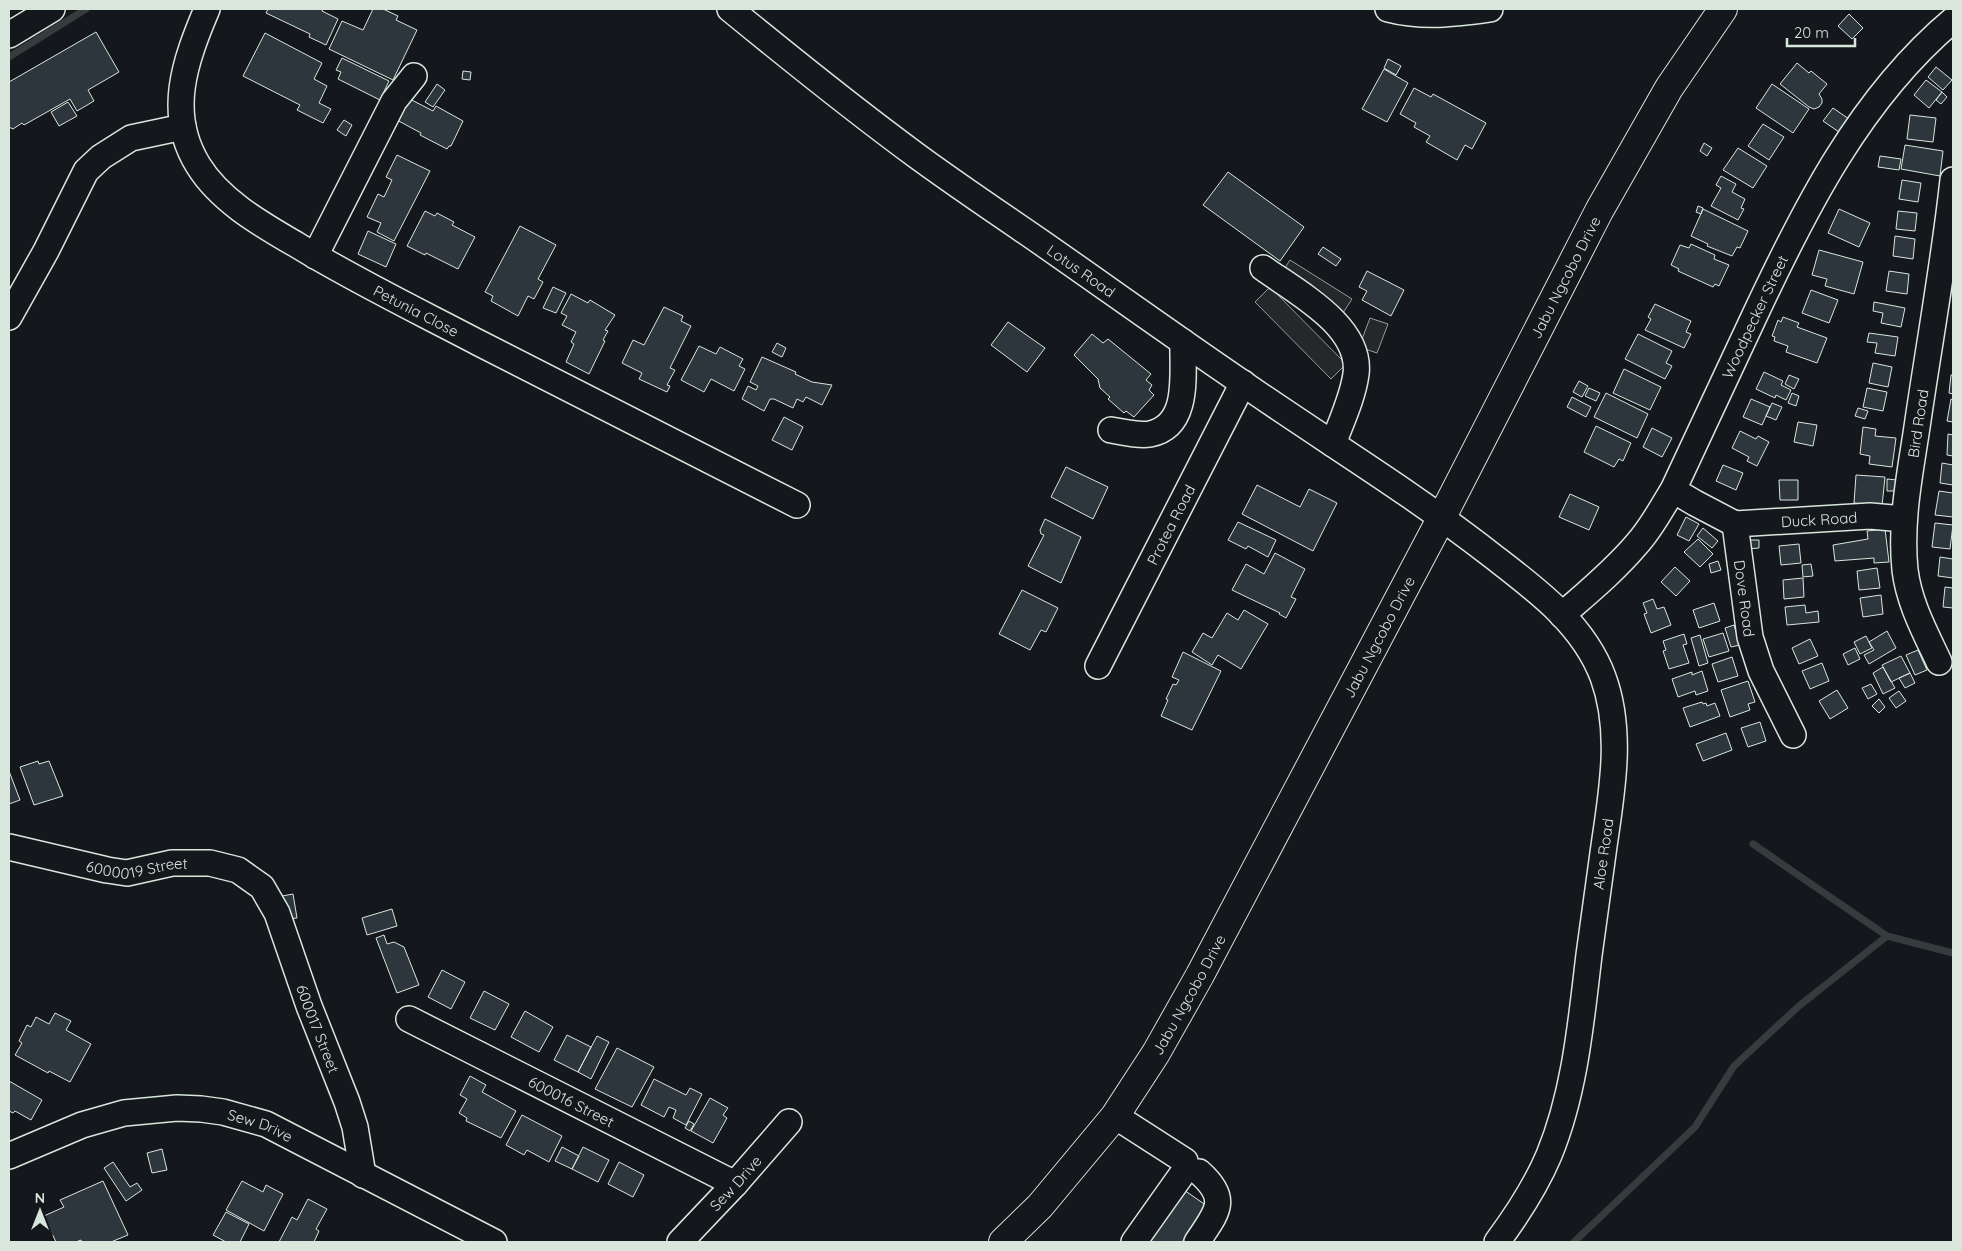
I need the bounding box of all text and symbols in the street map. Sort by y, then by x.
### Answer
scale bar [1787,15,1854,47]
text: 20 m [1794,23,1829,42]
street label: Jabu Ngcobo Drive [1526,213,1604,341]
street label: Lotus Road [1043,240,1119,301]
street label: Woodpecker Street [1717,252,1792,381]
street label: Petunia Close [370,280,462,340]
street label: Bird Road [1903,388,1932,459]
street label: Protea Road [1142,481,1199,568]
street label: Duck Road [1780,507,1858,531]
street label: Dove Road [1730,559,1759,638]
street label: Jabu Ngcobo Drive [1339,573,1419,701]
street label: Aloe Road [1589,817,1617,891]
street label: 6000019 Street [84,853,187,883]
street label: Jabu Ngcobo Drive [1148,931,1229,1058]
street label: 600017 Street [293,982,344,1076]
street label: 600016 Street [525,1072,617,1131]
street label: Sew Drive [226,1104,296,1146]
street label: Sew Drive [705,1151,765,1215]
north arrow [15,1186,65,1236]
text: N [35,1189,45,1207]

